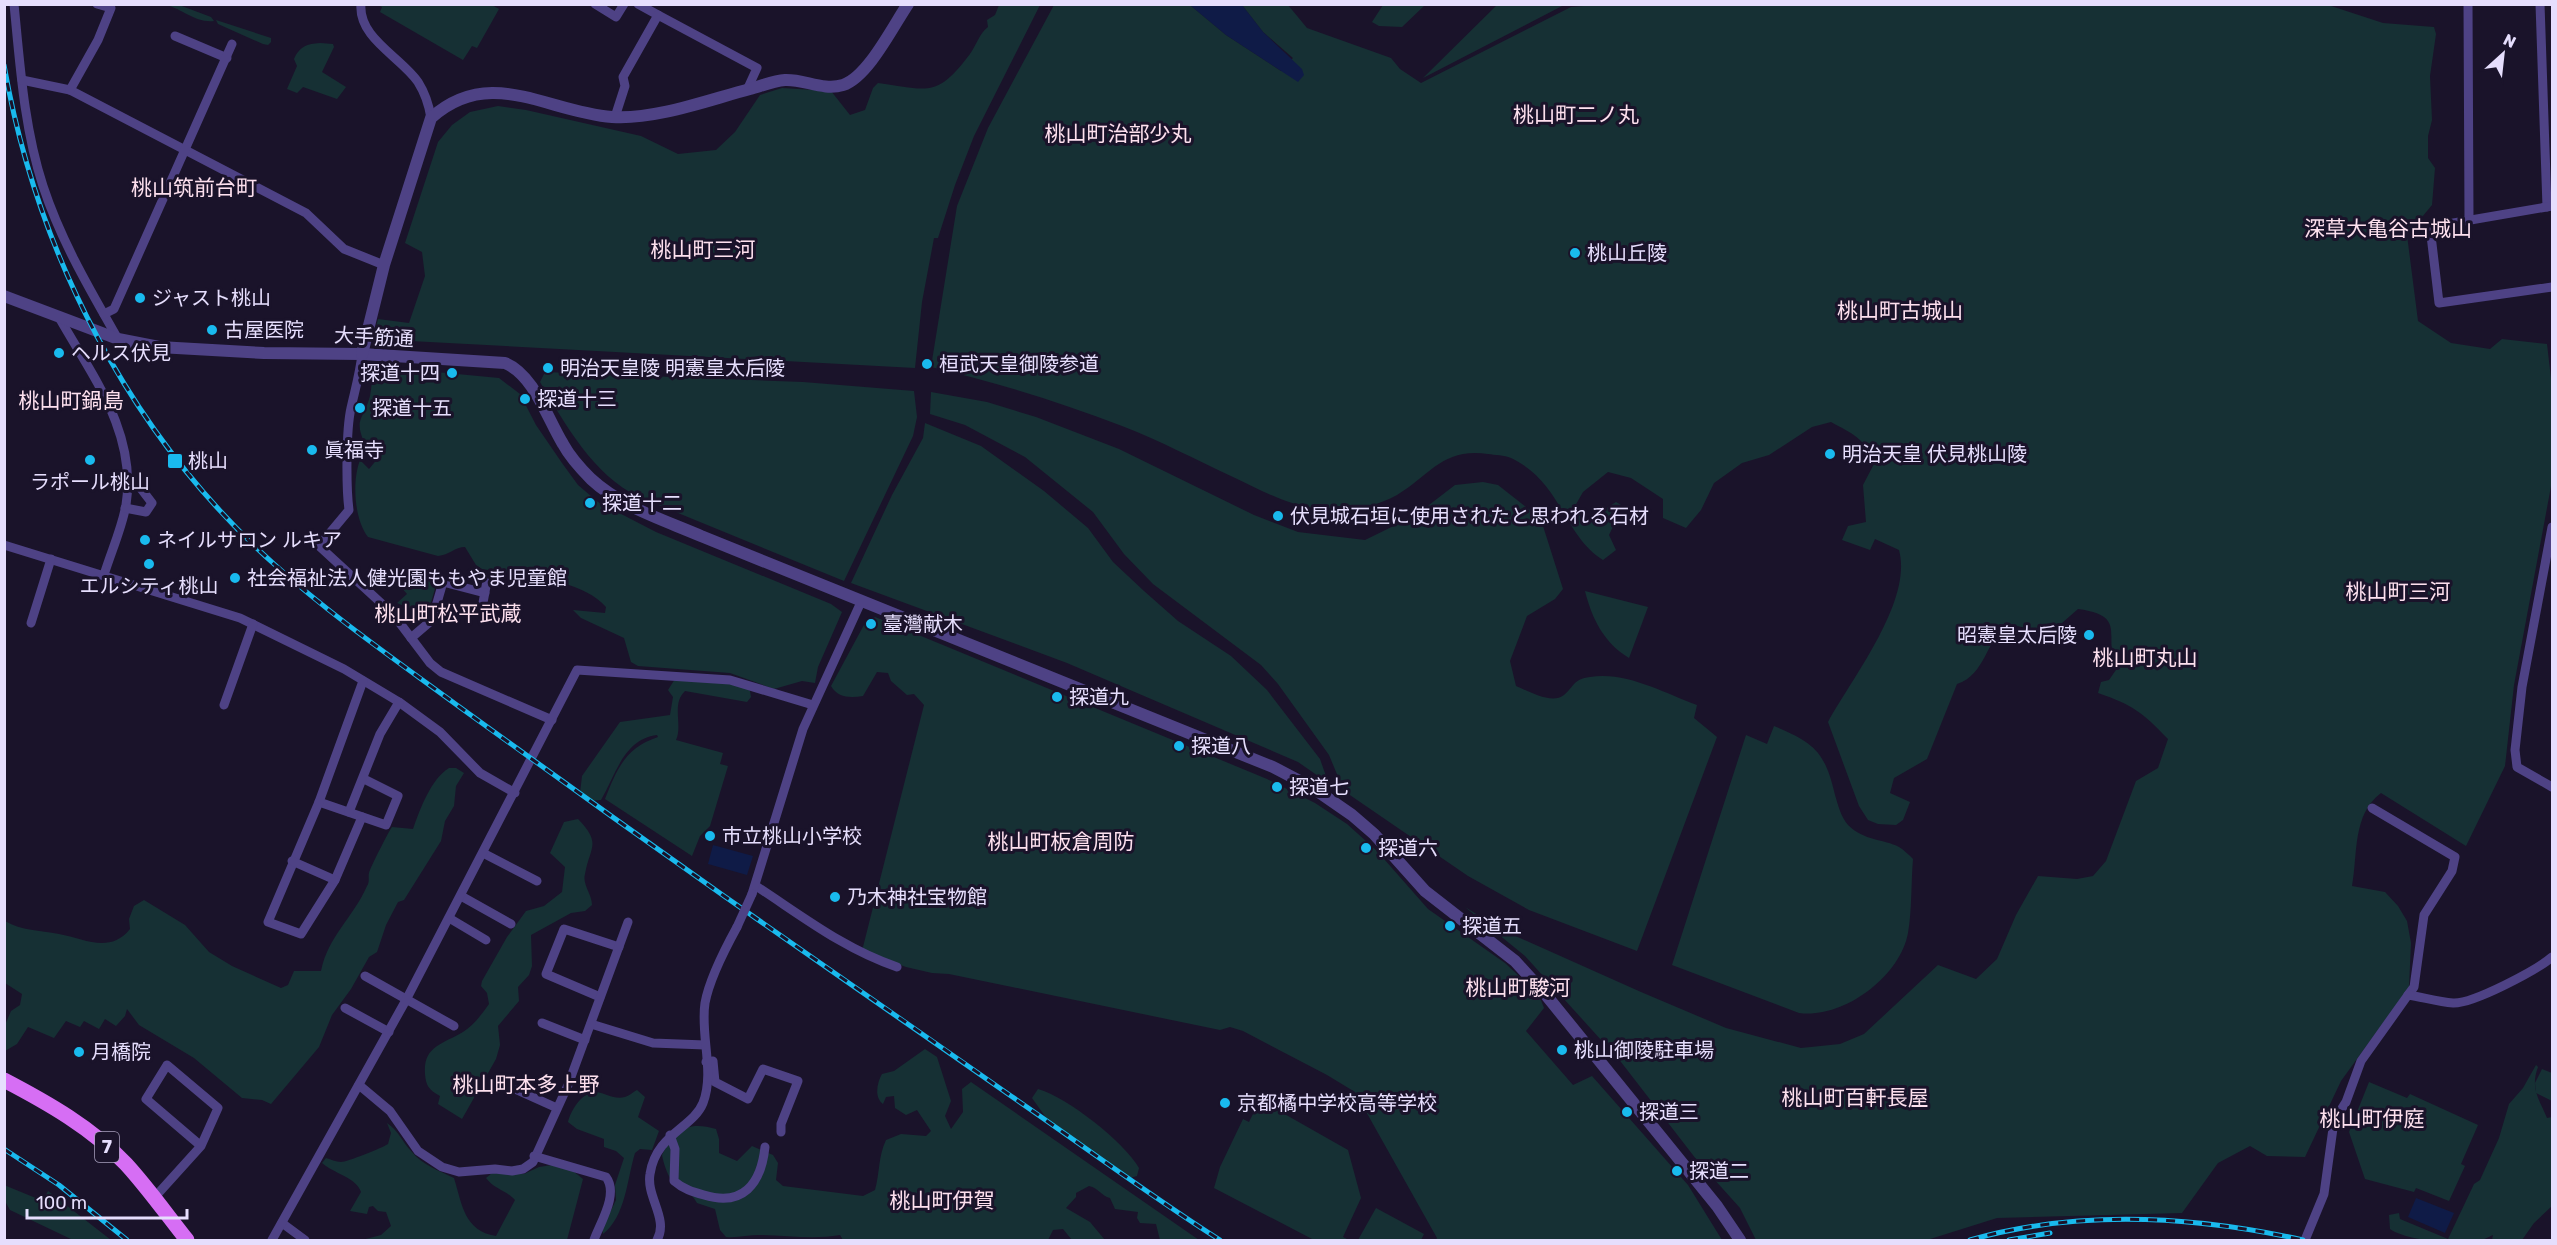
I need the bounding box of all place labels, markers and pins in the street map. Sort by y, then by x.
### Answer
place label: 桃山丘陵 [1587,241,1667,265]
marker: 桃山丘陵 [1568,246,1582,260]
place label: ジャスト桃山 [152,286,271,310]
marker: ジャスト桃山 [133,291,147,305]
place label: 古屋医院 [224,318,304,342]
marker: 古屋医院 [205,323,219,337]
place label: ヘルス伏見 [71,341,171,365]
marker: ヘルス伏見 [52,346,66,360]
place label: 桓武天皇御陵参道 [939,352,1099,376]
place label: 明治天皇陵 明憲皇太后陵 [560,356,785,380]
marker: 桓武天皇御陵参道 [920,357,934,371]
place label: 探道十四 [360,361,440,385]
marker: 明治天皇陵 明憲皇太后陵 [541,361,555,375]
marker: 探道十四 [445,366,459,380]
place label: 探道十三 [537,387,617,411]
marker: 探道十三 [518,392,532,406]
place label: 探道十五 [372,396,452,420]
marker: 探道十五 [353,401,367,415]
place label: 眞福寺 [324,438,384,462]
place label: 明治天皇 伏見桃山陵 [1842,442,2027,466]
marker: 眞福寺 [305,443,319,457]
marker: 明治天皇 伏見桃山陵 [1823,447,1837,461]
place label: 桃山 [188,449,228,473]
marker: 桃山 [166,452,184,470]
marker: ラポール桃山 [83,453,97,467]
place label: ラポール桃山 [30,470,150,494]
place label: 探道十二 [602,491,682,515]
marker: 探道十二 [583,496,597,510]
place label: 伏見城石垣に使用されたと思われる石材 [1290,504,1649,528]
marker: 伏見城石垣に使用されたと思われる石材 [1271,509,1285,523]
place label: ネイルサロン ルキア [157,528,342,552]
marker: ネイルサロン ルキア [138,533,152,547]
marker: エルシティ桃山 [142,557,156,571]
place label: 社会福祉法人健光園ももやま児童館 [247,566,567,590]
marker: 社会福祉法人健光園ももやま児童館 [228,571,242,585]
place label: エルシティ桃山 [80,574,218,598]
place label: 臺灣献木 [883,612,963,636]
marker: 臺灣献木 [864,617,878,631]
place label: 昭憲皇太后陵 [1957,623,2077,647]
marker: 昭憲皇太后陵 [2082,628,2096,642]
place label: 探道九 [1069,685,1129,709]
marker: 探道九 [1050,690,1064,704]
place label: 探道八 [1191,734,1251,758]
marker: 探道八 [1172,739,1186,753]
place label: 探道七 [1289,775,1349,799]
marker: 探道七 [1270,780,1284,794]
place label: 市立桃山小学校 [722,824,862,848]
marker: 市立桃山小学校 [703,829,717,843]
place label: 探道六 [1378,836,1438,860]
marker: 探道六 [1359,841,1373,855]
place label: 乃木神社宝物館 [847,885,987,909]
marker: 乃木神社宝物館 [828,890,842,904]
place label: 探道五 [1462,914,1522,938]
marker: 探道五 [1443,919,1457,933]
place label: 桃山御陵駐車場 [1574,1038,1714,1062]
place label: 月橋院 [91,1040,151,1064]
marker: 桃山御陵駐車場 [1555,1043,1569,1057]
marker: 月橋院 [72,1045,86,1059]
place label: 京都橘中学校高等学校 [1237,1091,1437,1115]
marker: 京都橘中学校高等学校 [1218,1096,1232,1110]
place label: 探道三 [1639,1100,1699,1124]
marker: 探道三 [1620,1105,1634,1119]
place label: 探道二 [1689,1159,1749,1183]
marker: 探道二 [1670,1164,1684,1178]

